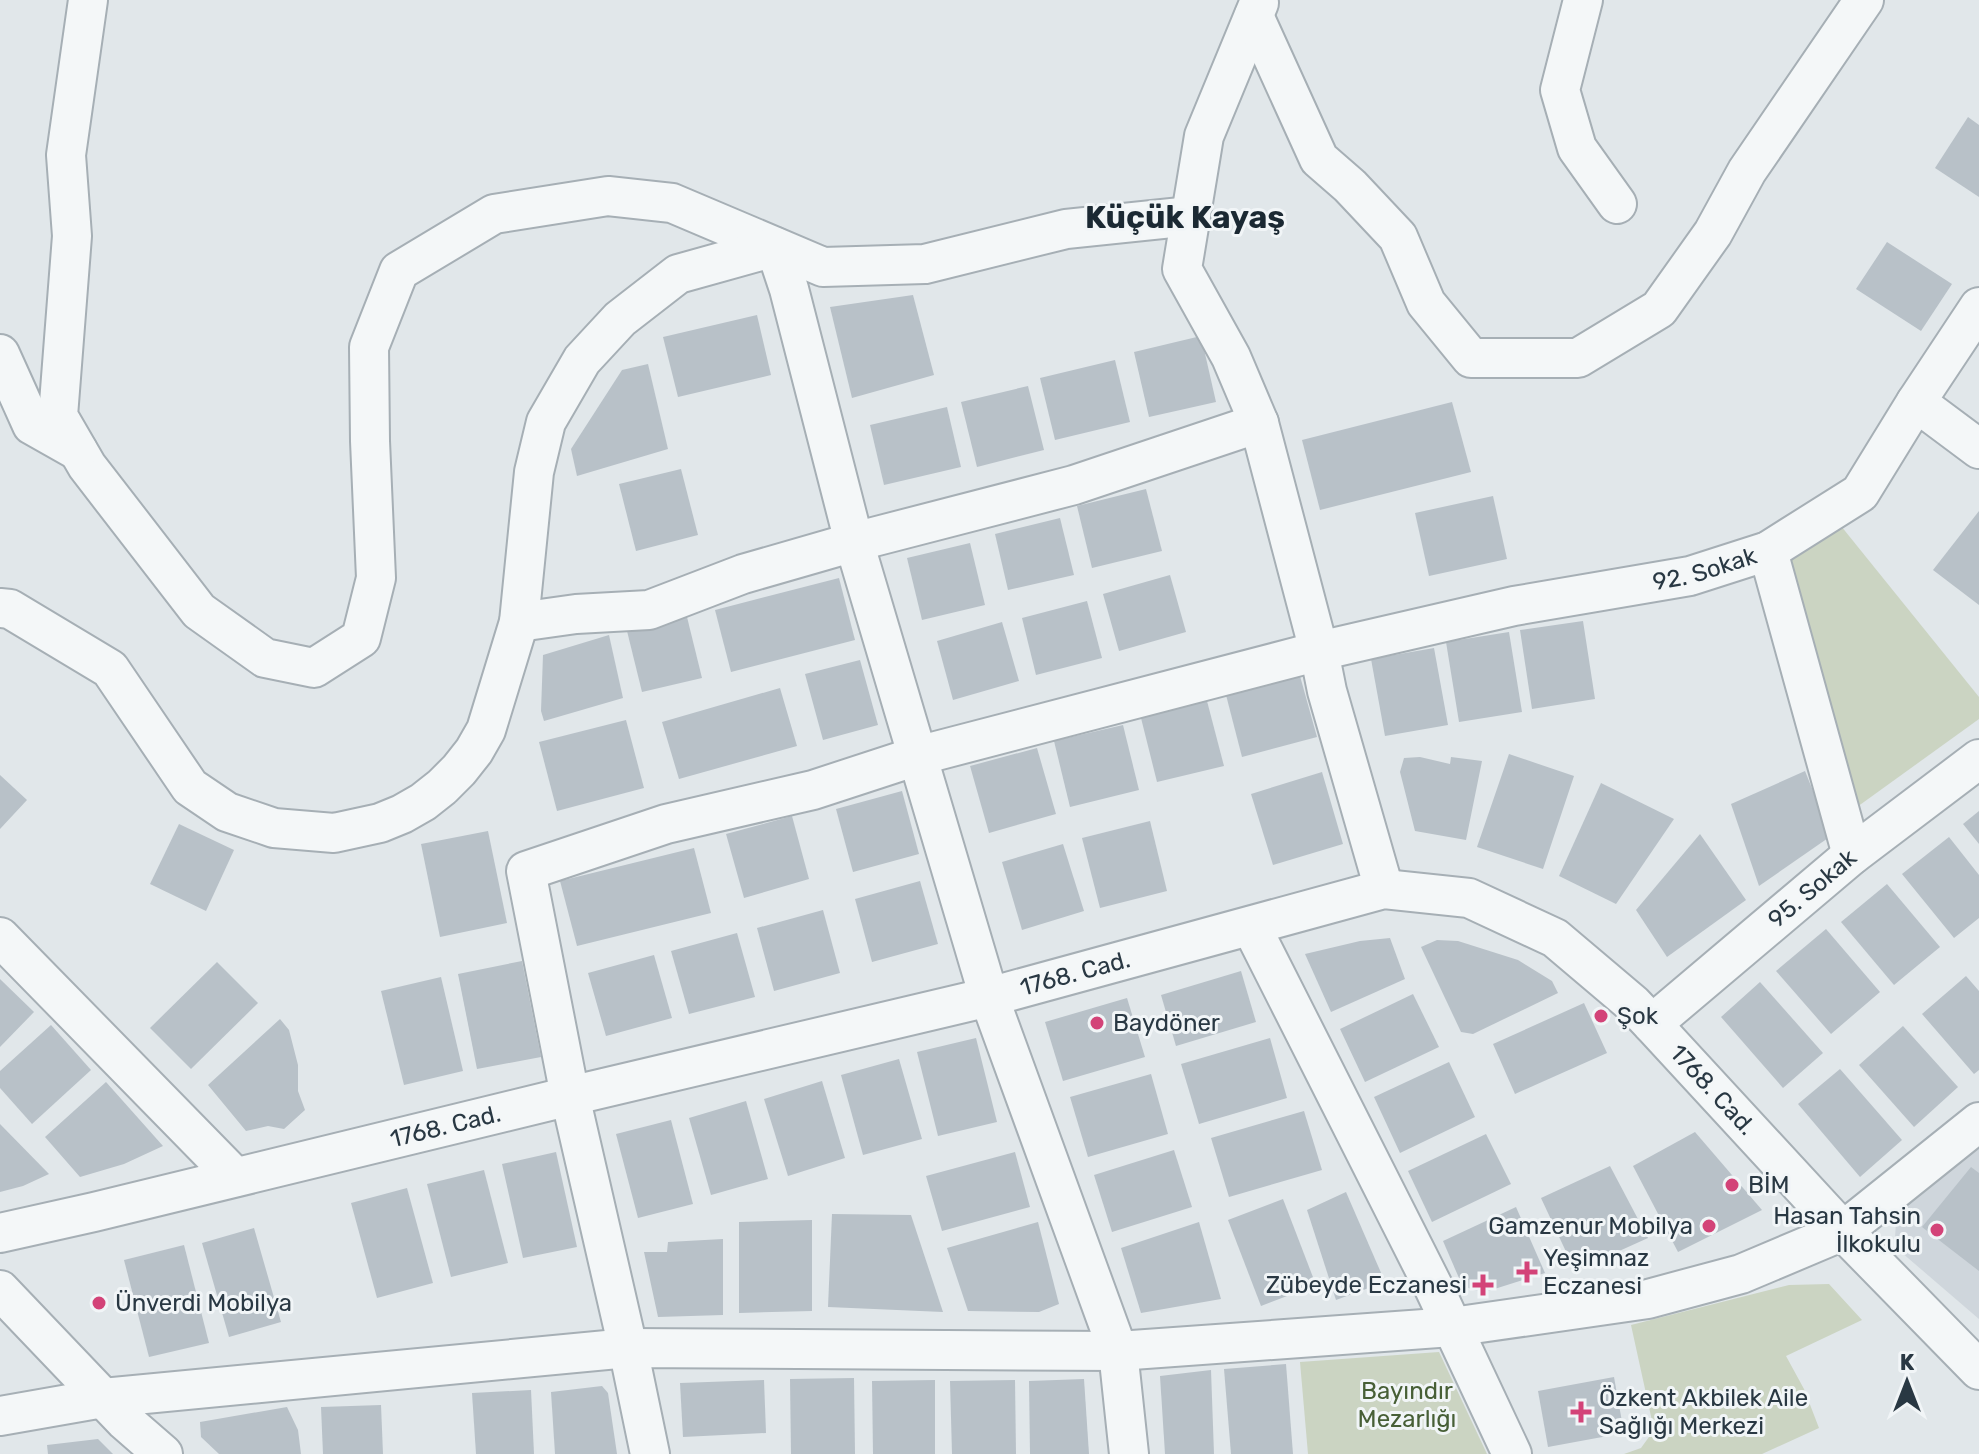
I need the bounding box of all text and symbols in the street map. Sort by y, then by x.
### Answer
district label: Küçük Kayaş [1085,198,1285,236]
street label: 92. Sokak [1651,541,1761,596]
street label: 95. Sokak [1763,843,1863,934]
street label: 1768. Cad. [1017,945,1133,1002]
place label: Şok [1617,1002,1659,1030]
marker: Şok [1592,1007,1610,1025]
place label: Baydöner [1113,1009,1220,1037]
marker: Baydöner [1088,1014,1106,1032]
street label: 1768. Cad. [1664,1039,1761,1141]
street label: 1768. Cad. [387,1099,504,1153]
place label: BİM [1748,1171,1790,1199]
marker: BİM [1723,1176,1741,1194]
place label: Hasan Tahsin İlkokulu [1773,1202,1921,1258]
place label: Gamzenur Mobilya [1488,1212,1693,1240]
marker: Gamzenur Mobilya [1700,1217,1718,1235]
marker: Hasan Tahsin İlkokulu [1928,1221,1946,1239]
place label: Yeşimnaz Eczanesi [1543,1244,1649,1300]
marker: Yeşimnaz Eczanesi [1518,1263,1536,1281]
place label: Zübeyde Eczanesi [1266,1271,1467,1299]
marker: Zübeyde Eczanesi [1474,1276,1492,1294]
place label: Ünverdi Mobilya [115,1289,292,1317]
marker: Ünverdi Mobilya [90,1294,108,1312]
north arrow [1867,1342,1947,1422]
text: K [1900,1349,1915,1376]
park label: Bayındır Mezarlığı [1358,1377,1456,1433]
place label: Özkent Akbilek Aile Sağlığı Merkezi [1599,1384,1808,1440]
marker: Özkent Akbilek Aile Sağlığı Merkezi [1570,1401,1592,1423]

